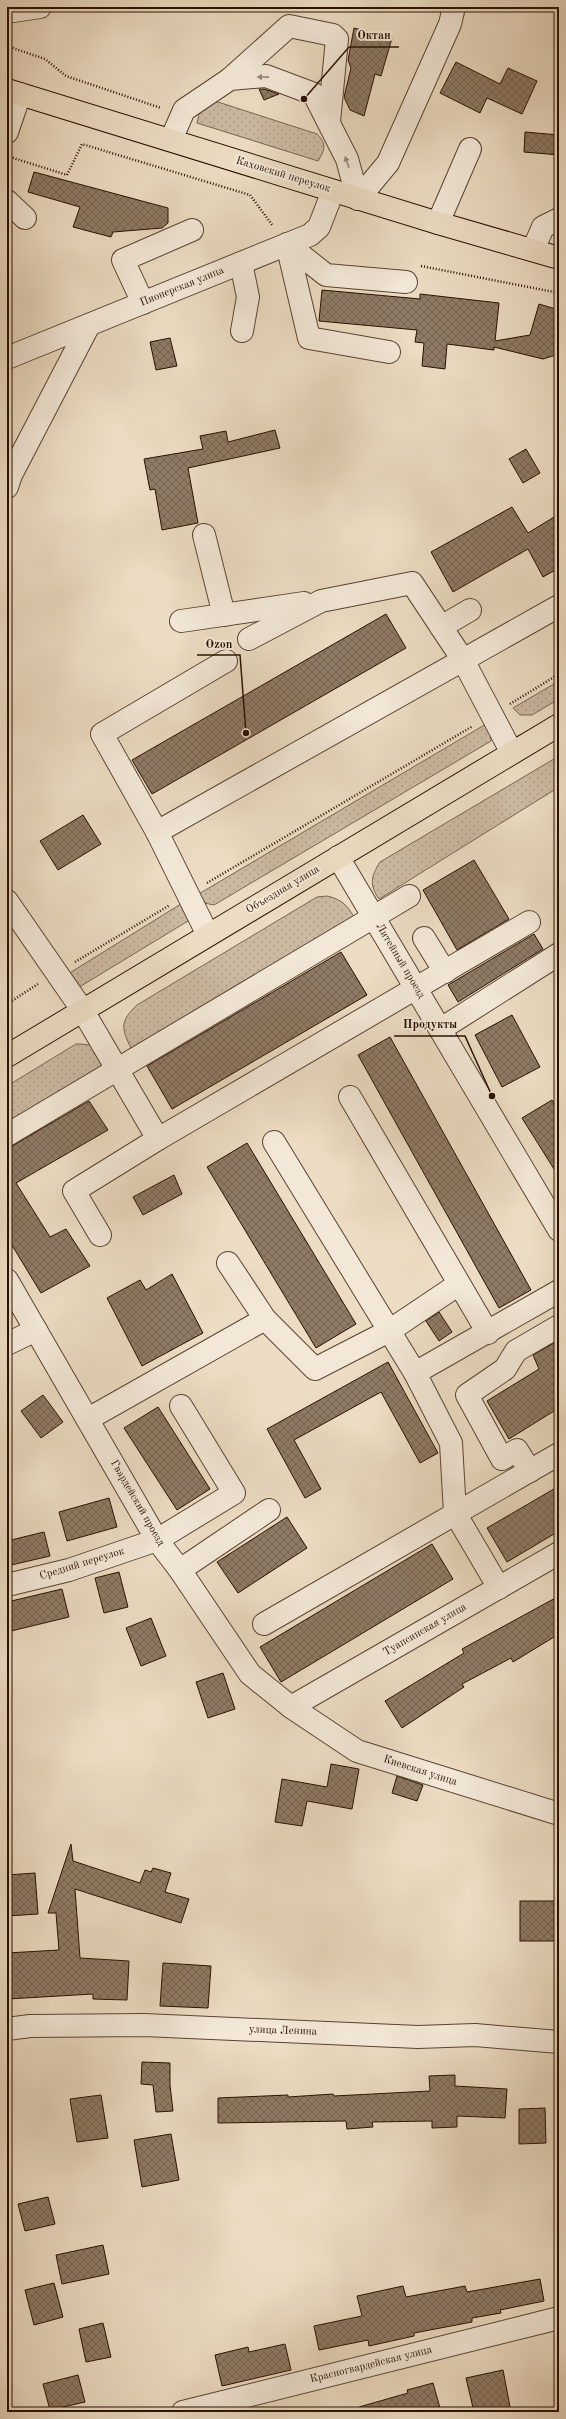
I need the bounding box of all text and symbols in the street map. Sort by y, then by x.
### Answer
callout: Октан [349,23,399,47]
text: Октан [357,30,391,42]
one-way arrow [256,74,269,80]
street label: Каховский переулок [234,155,332,195]
one-way arrow [344,155,350,167]
street label: Пионерская улица [138,265,226,309]
callout: Ozon [197,631,240,655]
text: Ozon [206,639,233,651]
street label: Объездная улица [245,864,322,916]
street label: Литейный проезд [373,922,427,1001]
callout: Продукты [394,1012,465,1036]
text: Продукты [403,1019,457,1031]
street label: Гвардейский проезд [108,1458,166,1548]
street label: Средний переулок [38,1546,126,1582]
street label: Туапсинская улица [381,1601,469,1658]
street label: Киевская улица [382,1754,459,1788]
street label: улица Ленина [249,2024,318,2038]
street label: Красногвардейская улица [309,2344,434,2386]

